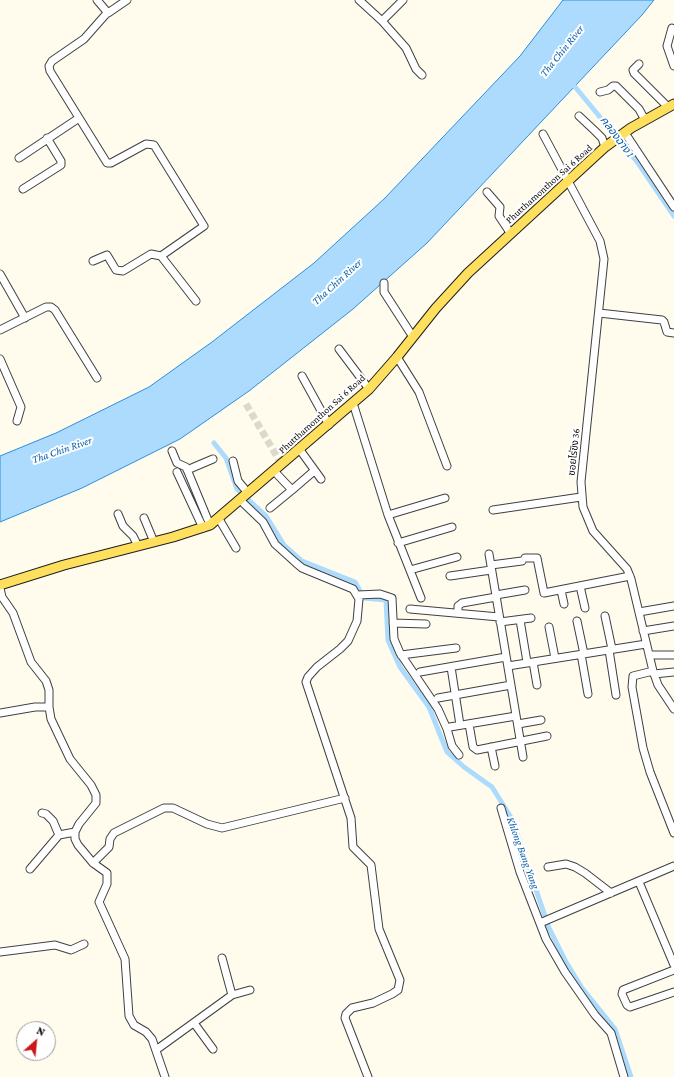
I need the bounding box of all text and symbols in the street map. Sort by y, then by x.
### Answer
water label: Tha Chin River [537,23,587,79]
water label: คลองฉาง 1 [597,114,637,160]
street label: Phutthamonthon Sai 6 Road [503,142,595,226]
water label: Tha Chin River [309,256,365,308]
street label: Phutthamonthon Sai 6 Road [276,372,368,456]
street label: ซอยไร่ขิง 36 [566,428,582,476]
water label: Tha Chin River [30,434,94,466]
water label: Khlong Bang Yang [504,815,542,891]
north arrow [16,1021,56,1061]
text: N [35,1024,47,1038]

